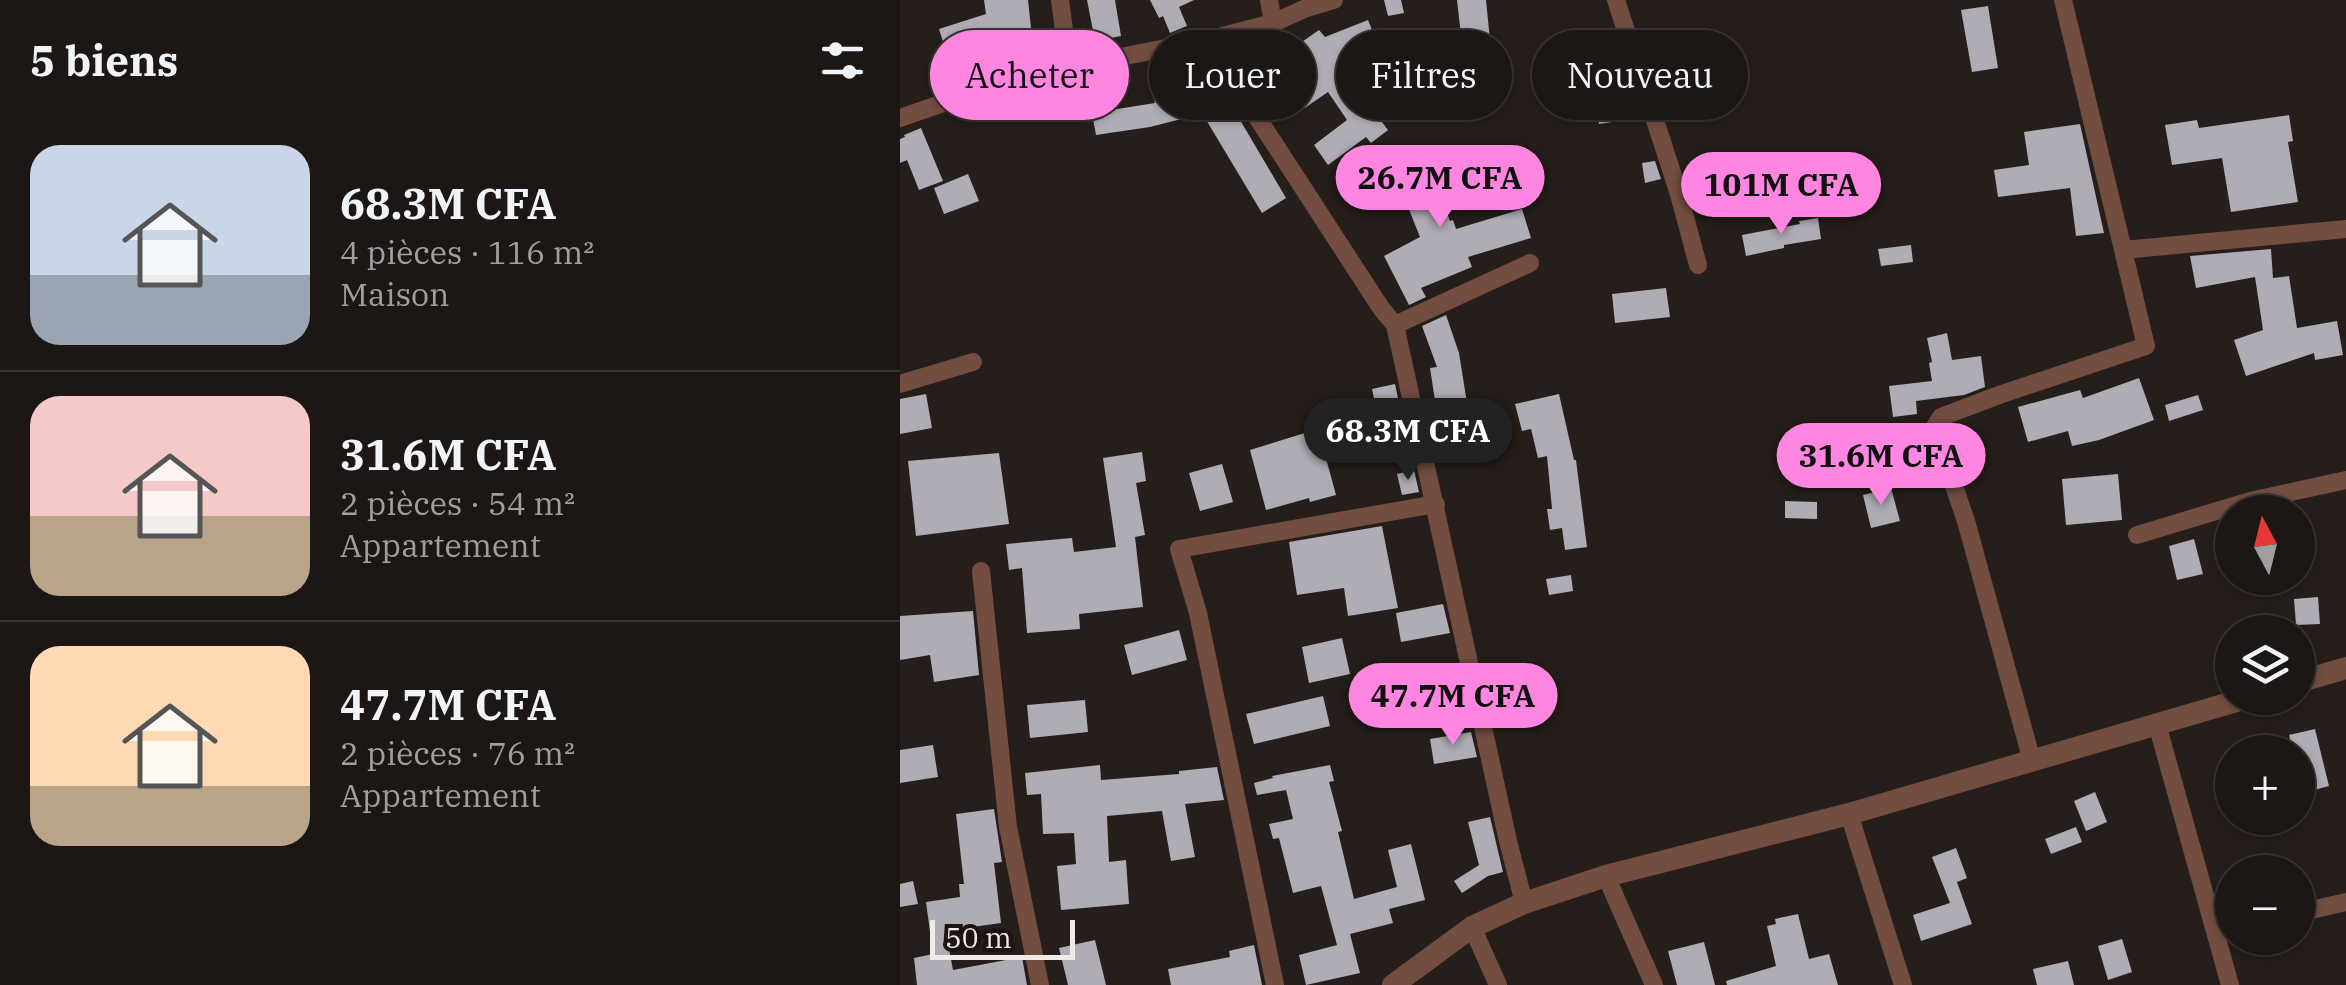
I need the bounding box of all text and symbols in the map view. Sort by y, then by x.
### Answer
chip: Acheter [930,30,1129,120]
chip: Louer [1149,30,1316,120]
chip: Filtres [1336,30,1512,120]
chip: Nouveau [1532,30,1748,120]
text: 5 biens [30,33,178,88]
icon: filters [815,33,870,88]
pin: 26.7M CFA [1326,145,1554,230]
pin: 101M CFA [1678,152,1884,237]
text: 26.7M CFA [1358,156,1522,198]
text: 101M CFA [1703,163,1859,205]
text: 68.3M CFA [340,176,556,231]
icon: home [110,185,230,305]
text: 4 pièces · 116 m² [340,231,594,273]
text: Maison [340,273,450,315]
pin: 68.3M CFA [1294,398,1522,483]
text: 68.3M CFA [1326,409,1490,451]
pin: 31.6M CFA [1767,423,1995,508]
text: 31.6M CFA [340,427,556,482]
text: 31.6M CFA [1799,434,1963,476]
icon: home [110,436,230,556]
text: 2 pièces · 54 m² [340,482,575,524]
north arrow [2215,495,2315,595]
map controls [2215,495,2315,955]
text: Appartement [340,524,541,566]
button: layers [2215,615,2315,715]
pin: 47.7M CFA [1339,663,1567,748]
text: 47.7M CFA [1371,674,1535,716]
text: 47.7M CFA [340,677,556,732]
icon: home [110,686,230,806]
text: 2 pièces · 76 m² [340,732,575,774]
button: + [2215,735,2315,835]
text: Appartement [340,774,541,816]
button: − [2215,855,2315,955]
scale bar [930,915,1075,960]
text: 50 m [945,919,1012,956]

